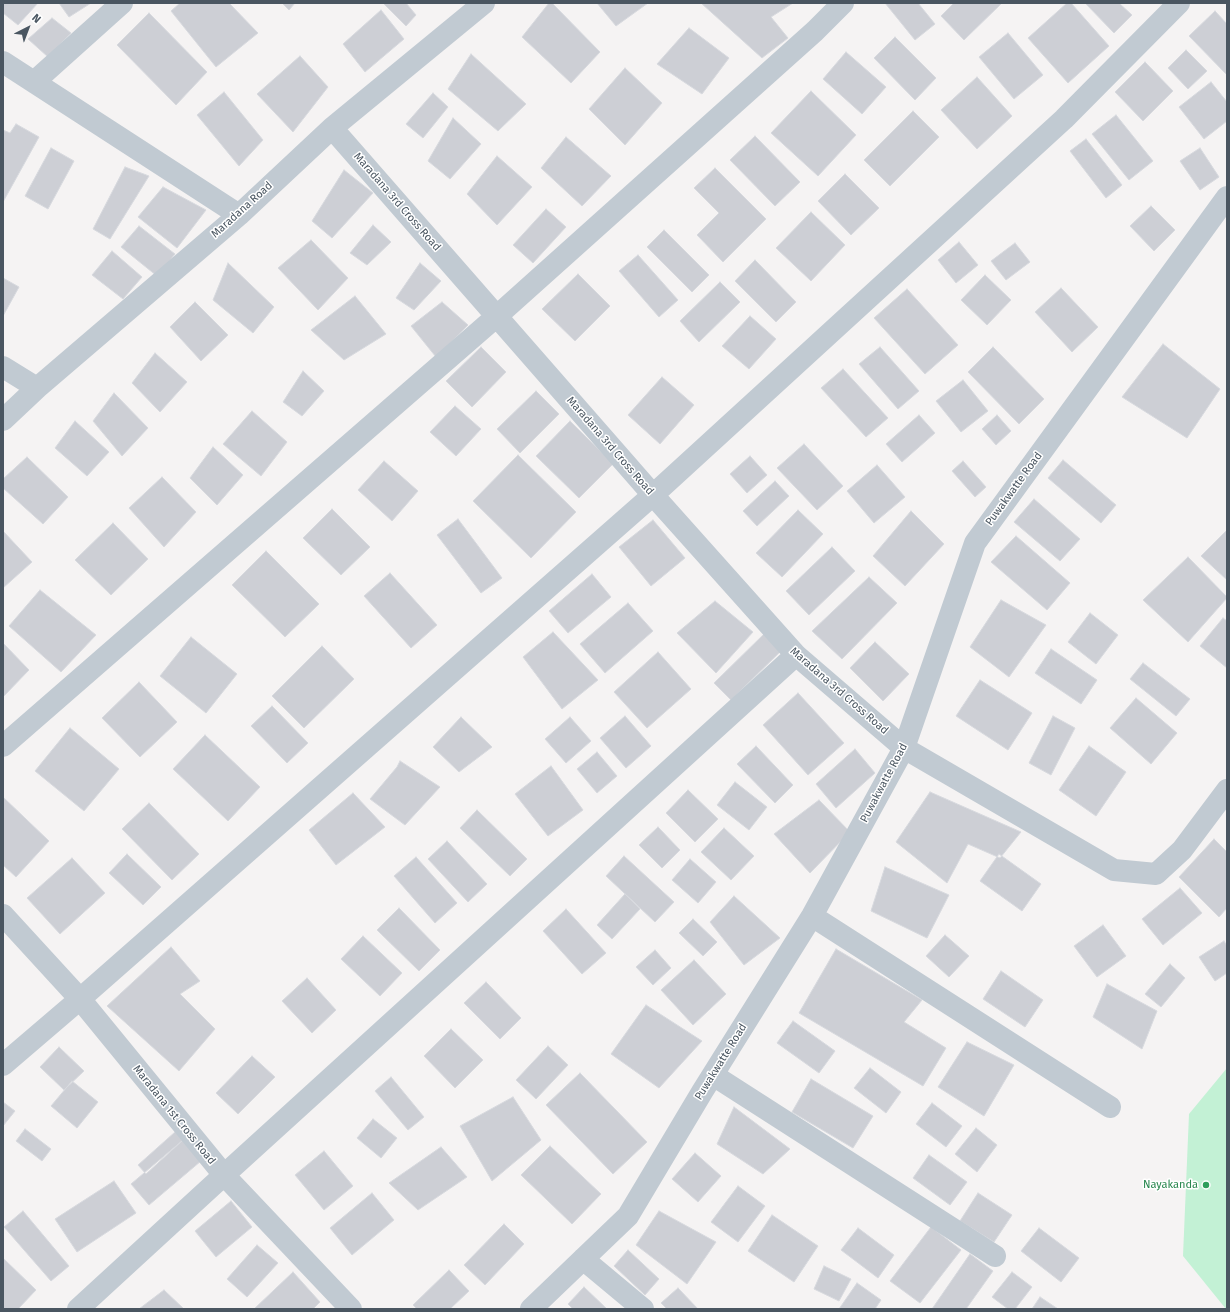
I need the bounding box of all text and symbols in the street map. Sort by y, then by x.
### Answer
north arrow [8,8,48,48]
text: N [29,11,43,26]
street label: Maradana 3rd Cross Road [351,150,443,254]
street label: Maradana Road [209,179,275,241]
street label: Maradana 3rd Cross Road [564,394,656,498]
street label: Puwakwatte Road [983,450,1045,528]
street label: Maradana 3rd Cross Road [787,645,891,737]
street label: Puwakwatte Road [858,741,910,825]
street label: Puwakwatte Road [692,1021,750,1103]
street label: Maradana 1st Cross Road [130,1063,218,1167]
place label: Nayakanda [1143,1178,1198,1192]
marker: Nayakanda [1201,1180,1211,1190]

